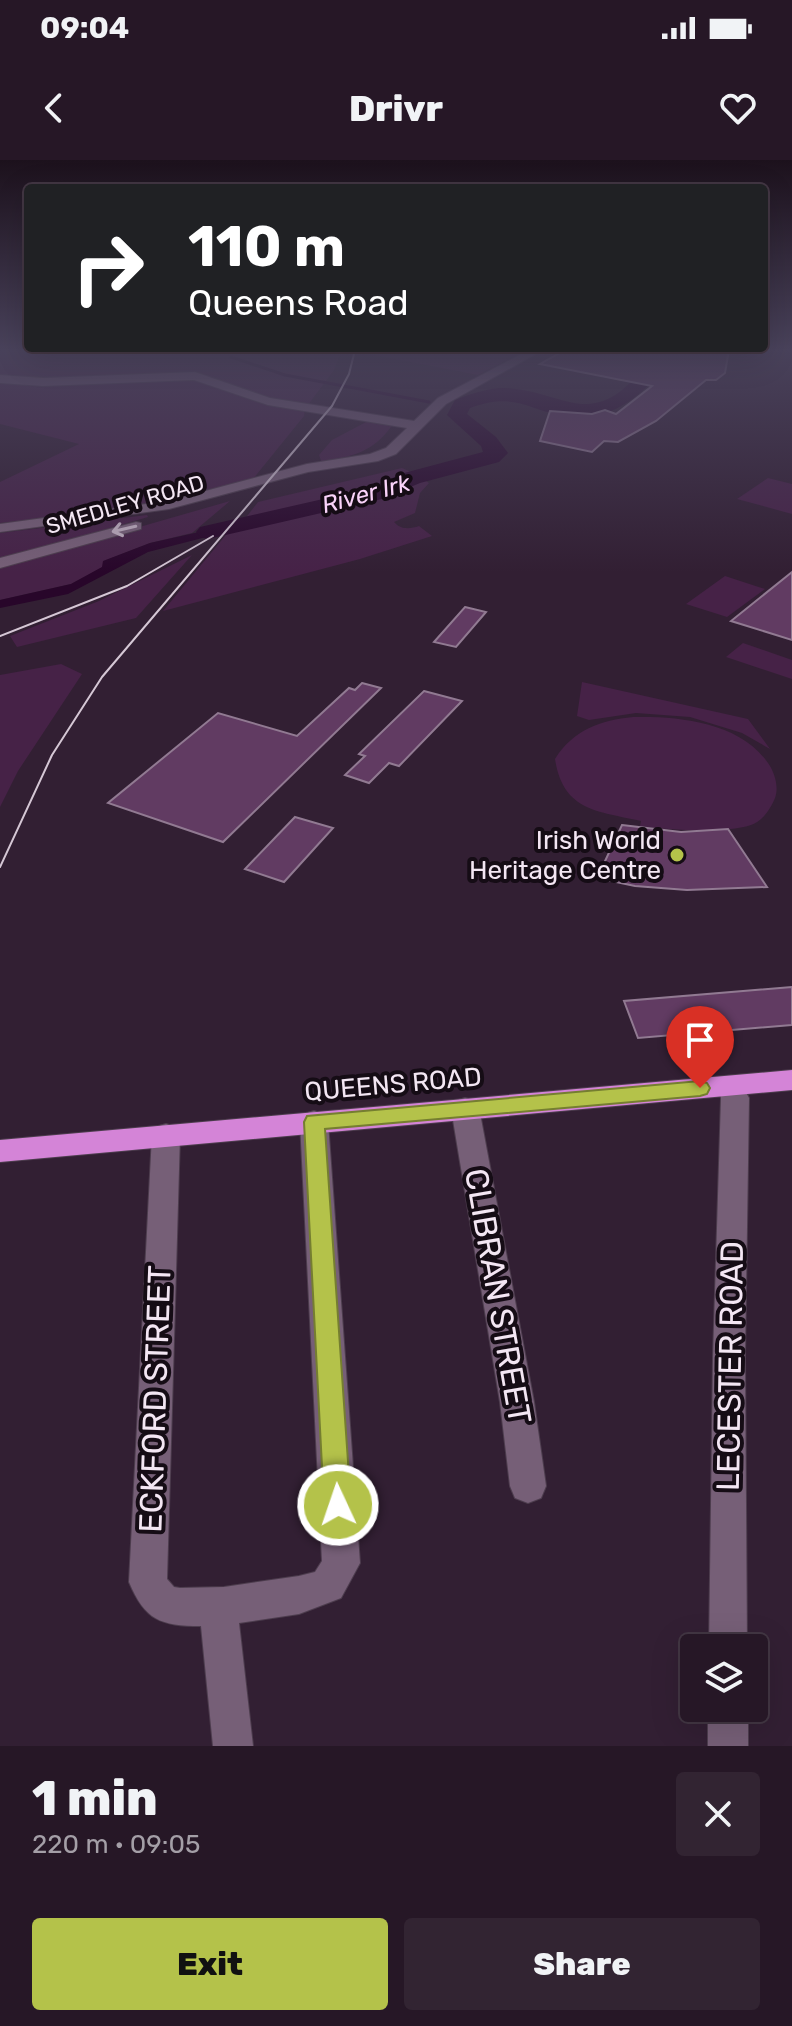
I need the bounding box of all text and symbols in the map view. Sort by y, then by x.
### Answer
text: 09:04 [40,10,129,46]
icon: back [32,86,76,130]
icon: heart [716,86,760,130]
text: Drivr [349,87,443,130]
text: 110 m [188,214,345,280]
icon: right [56,216,160,320]
text: Queens Road [188,281,409,324]
street label: SMEDLEY ROAD [43,469,207,540]
water label: River Irk [319,469,414,519]
one-way arrow [112,522,138,537]
place label: Irish World Heritage Centre [469,825,661,886]
marker: Irish World Heritage Centre [668,846,686,864]
pin [666,1006,734,1088]
icon: arrive [678,1018,722,1062]
street label: QUEENS ROAD [303,1061,483,1108]
street label: CLIBRAN STREET [457,1165,539,1427]
street label: LECESTER ROAD [709,1241,751,1491]
street label: ECKFORD STREET [131,1265,179,1533]
position arrow [296,1463,380,1547]
map controls [680,1634,768,1722]
button: layers [680,1634,768,1722]
text: 1 min [32,1770,158,1827]
button: close [676,1772,760,1856]
text: 220 m · 09:05 [32,1829,200,1860]
button: Exit [32,1918,388,2010]
button: Share [404,1918,760,2010]

